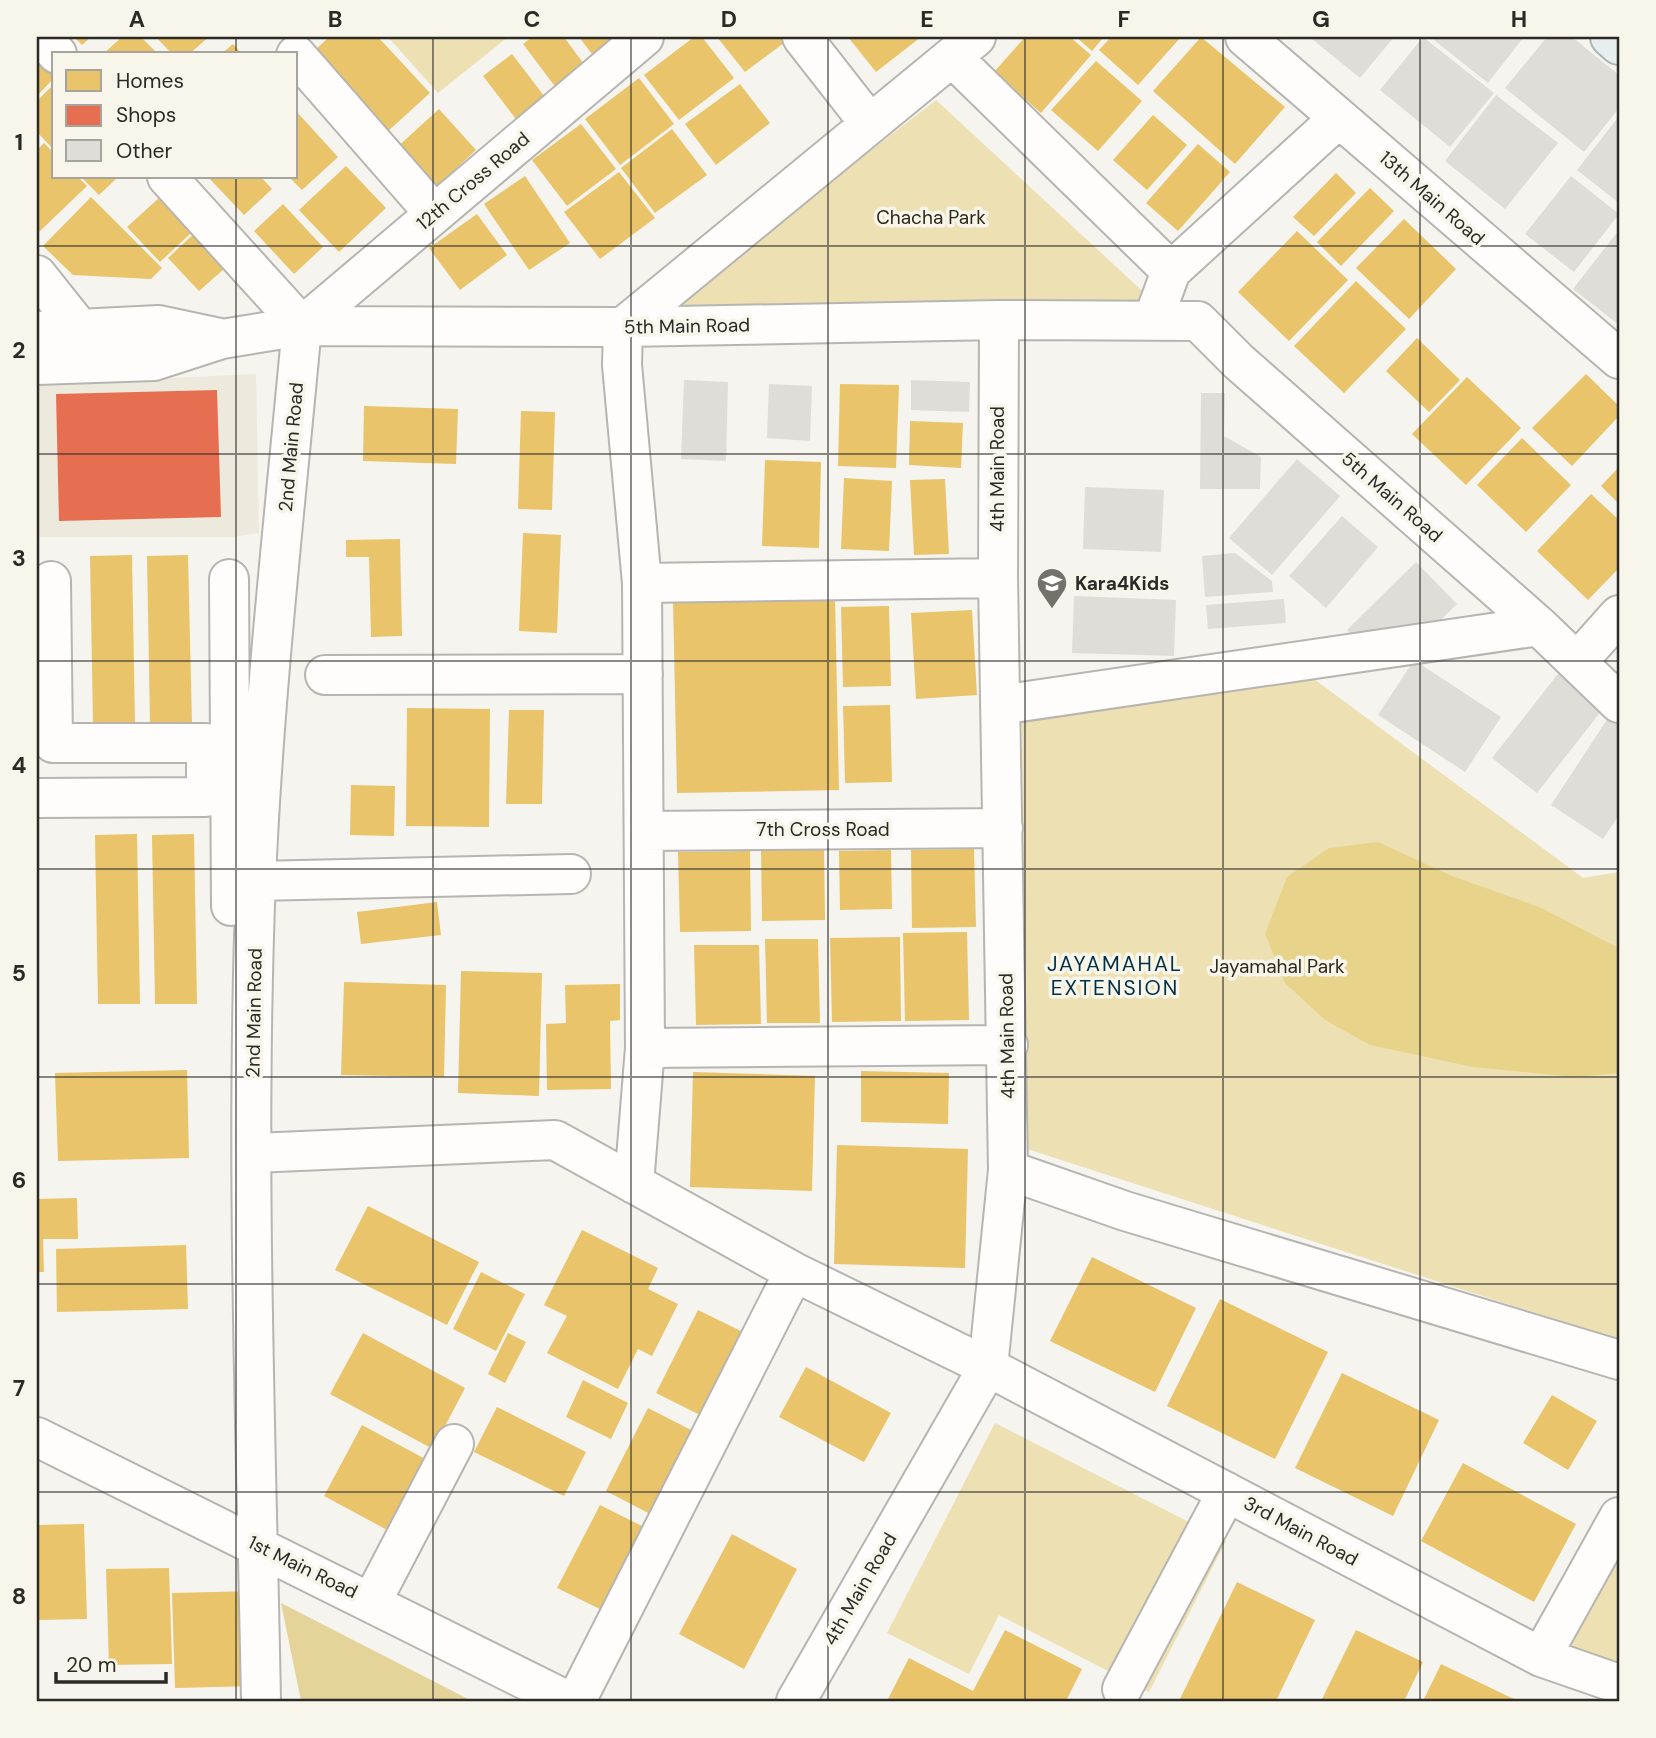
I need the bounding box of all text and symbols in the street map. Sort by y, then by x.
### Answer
text: A [129,4,145,34]
text: B [328,4,342,34]
text: C [524,4,540,34]
text: D [721,4,737,34]
text: E [920,4,934,34]
text: F [1118,4,1131,34]
text: G [1312,4,1330,34]
text: H [1511,4,1527,34]
legend [52,52,298,178]
text: Homes [116,67,184,95]
text: Shops [116,101,176,129]
street label: 12th Cross Road [411,126,535,236]
text: 1 [15,127,23,157]
text: Other [116,137,172,165]
street label: 13th Main Road [1374,145,1490,251]
park label: Chacha Park [876,205,986,230]
street label: 5th Main Road [624,312,750,340]
text: 2 [12,335,26,365]
street label: 2nd Main Road [273,381,309,513]
street label: 4th Main Road [985,406,1010,532]
street label: 5th Main Road [1336,446,1448,548]
text: 3 [12,543,26,573]
school or university icon: Kara4Kids [1035,566,1069,610]
place label: Kara4Kids [1075,571,1169,596]
text: 4 [12,750,27,780]
street label: 7th Cross Road [756,817,890,842]
street label: 2nd Main Road [240,948,268,1078]
district label: JAYAMAHAL EXTENSION [1047,950,1183,1002]
park label: Jayamahal Park [1209,954,1345,979]
text: 5 [12,958,26,988]
street label: 4th Main Road [993,973,1021,1099]
text: 6 [12,1165,26,1195]
text: 7 [13,1373,25,1403]
street label: 3rd Main Road [1240,1490,1362,1572]
street label: 4th Main Road [818,1528,902,1650]
street label: 1st Main Road [244,1530,362,1604]
text: 8 [12,1581,26,1611]
scale bar [56,1640,166,1684]
text: 20 m [66,1651,117,1679]

